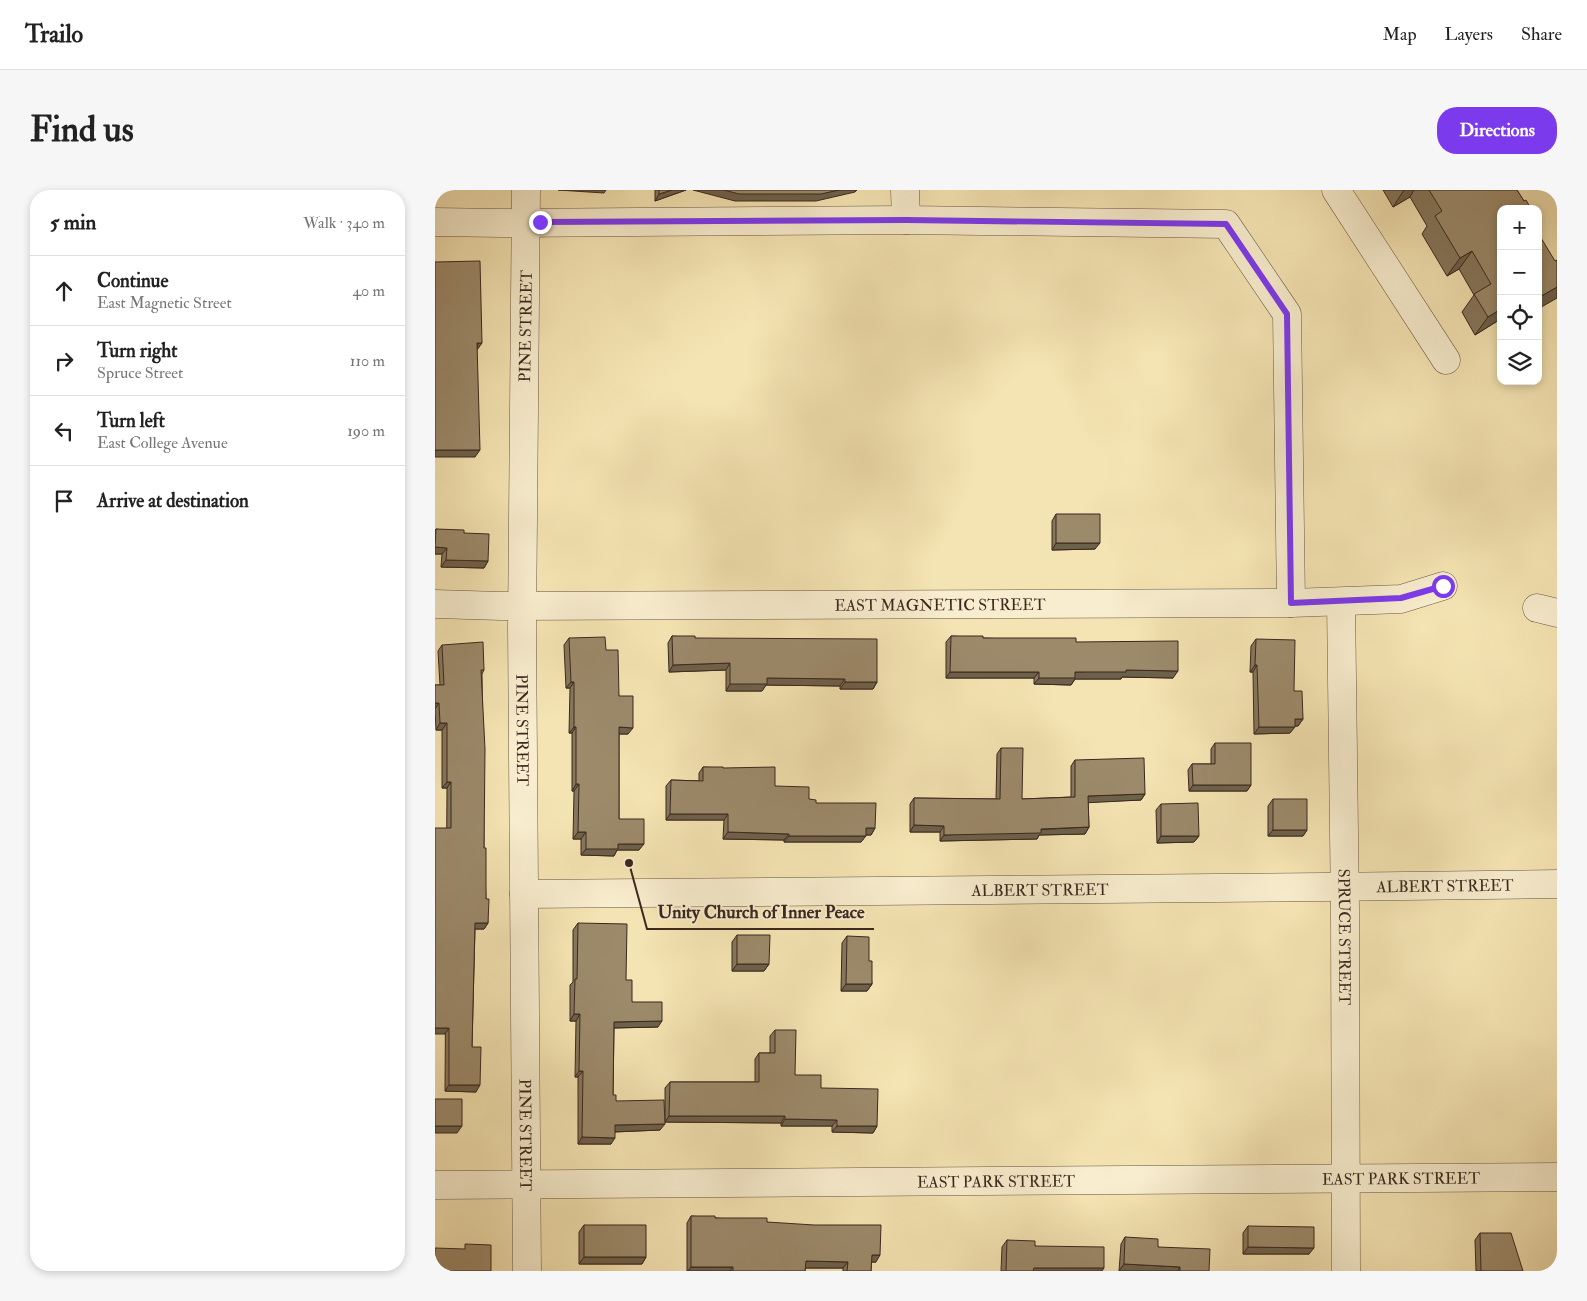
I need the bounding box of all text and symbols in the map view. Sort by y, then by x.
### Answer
text: Trailo [25,19,83,50]
text: Map [1383,23,1417,46]
text: Layers [1445,23,1493,46]
text: Share [1521,23,1562,46]
button: Directions [1437,107,1557,154]
text: Find us [30,108,134,152]
map controls [1497,205,1542,385]
button: + [1497,205,1542,250]
text: 5 min [50,209,96,236]
route end [529,211,552,234]
text: Walk · 340 m [303,213,385,233]
button: − [1497,250,1542,295]
text: Continue [97,269,168,293]
street label: PINE STREET [515,270,537,382]
icon: ahead [50,277,78,305]
text: 40 m [352,281,385,301]
text: East Magnetic Street [97,293,232,313]
button: locate [1497,295,1542,340]
text: Turn right [97,339,177,363]
button: layers [1497,340,1542,385]
icon: right [50,347,78,375]
text: 110 m [350,351,385,371]
text: Spruce Street [97,363,183,383]
text: Turn left [97,409,165,433]
icon: left [50,417,78,445]
text: 190 m [347,421,385,441]
text: East College Avenue [97,433,228,453]
icon: arrive [50,487,78,515]
text: Arrive at destination [97,489,249,513]
route start [1432,575,1455,598]
street label: EAST MAGNETIC STREET [834,595,1046,616]
street label: PINE STREET [511,674,532,786]
street label: SPRUCE STREET [1333,869,1354,1005]
street label: ALBERT STREET [1375,876,1514,897]
street label: ALBERT STREET [970,880,1109,901]
callout: Unity Church of Inner Peace [647,896,874,929]
text: Unity Church of Inner Peace [658,901,865,924]
street label: PINE STREET [515,1079,535,1191]
street label: EAST PARK STREET [1322,1169,1480,1190]
street label: EAST PARK STREET [917,1171,1075,1193]

